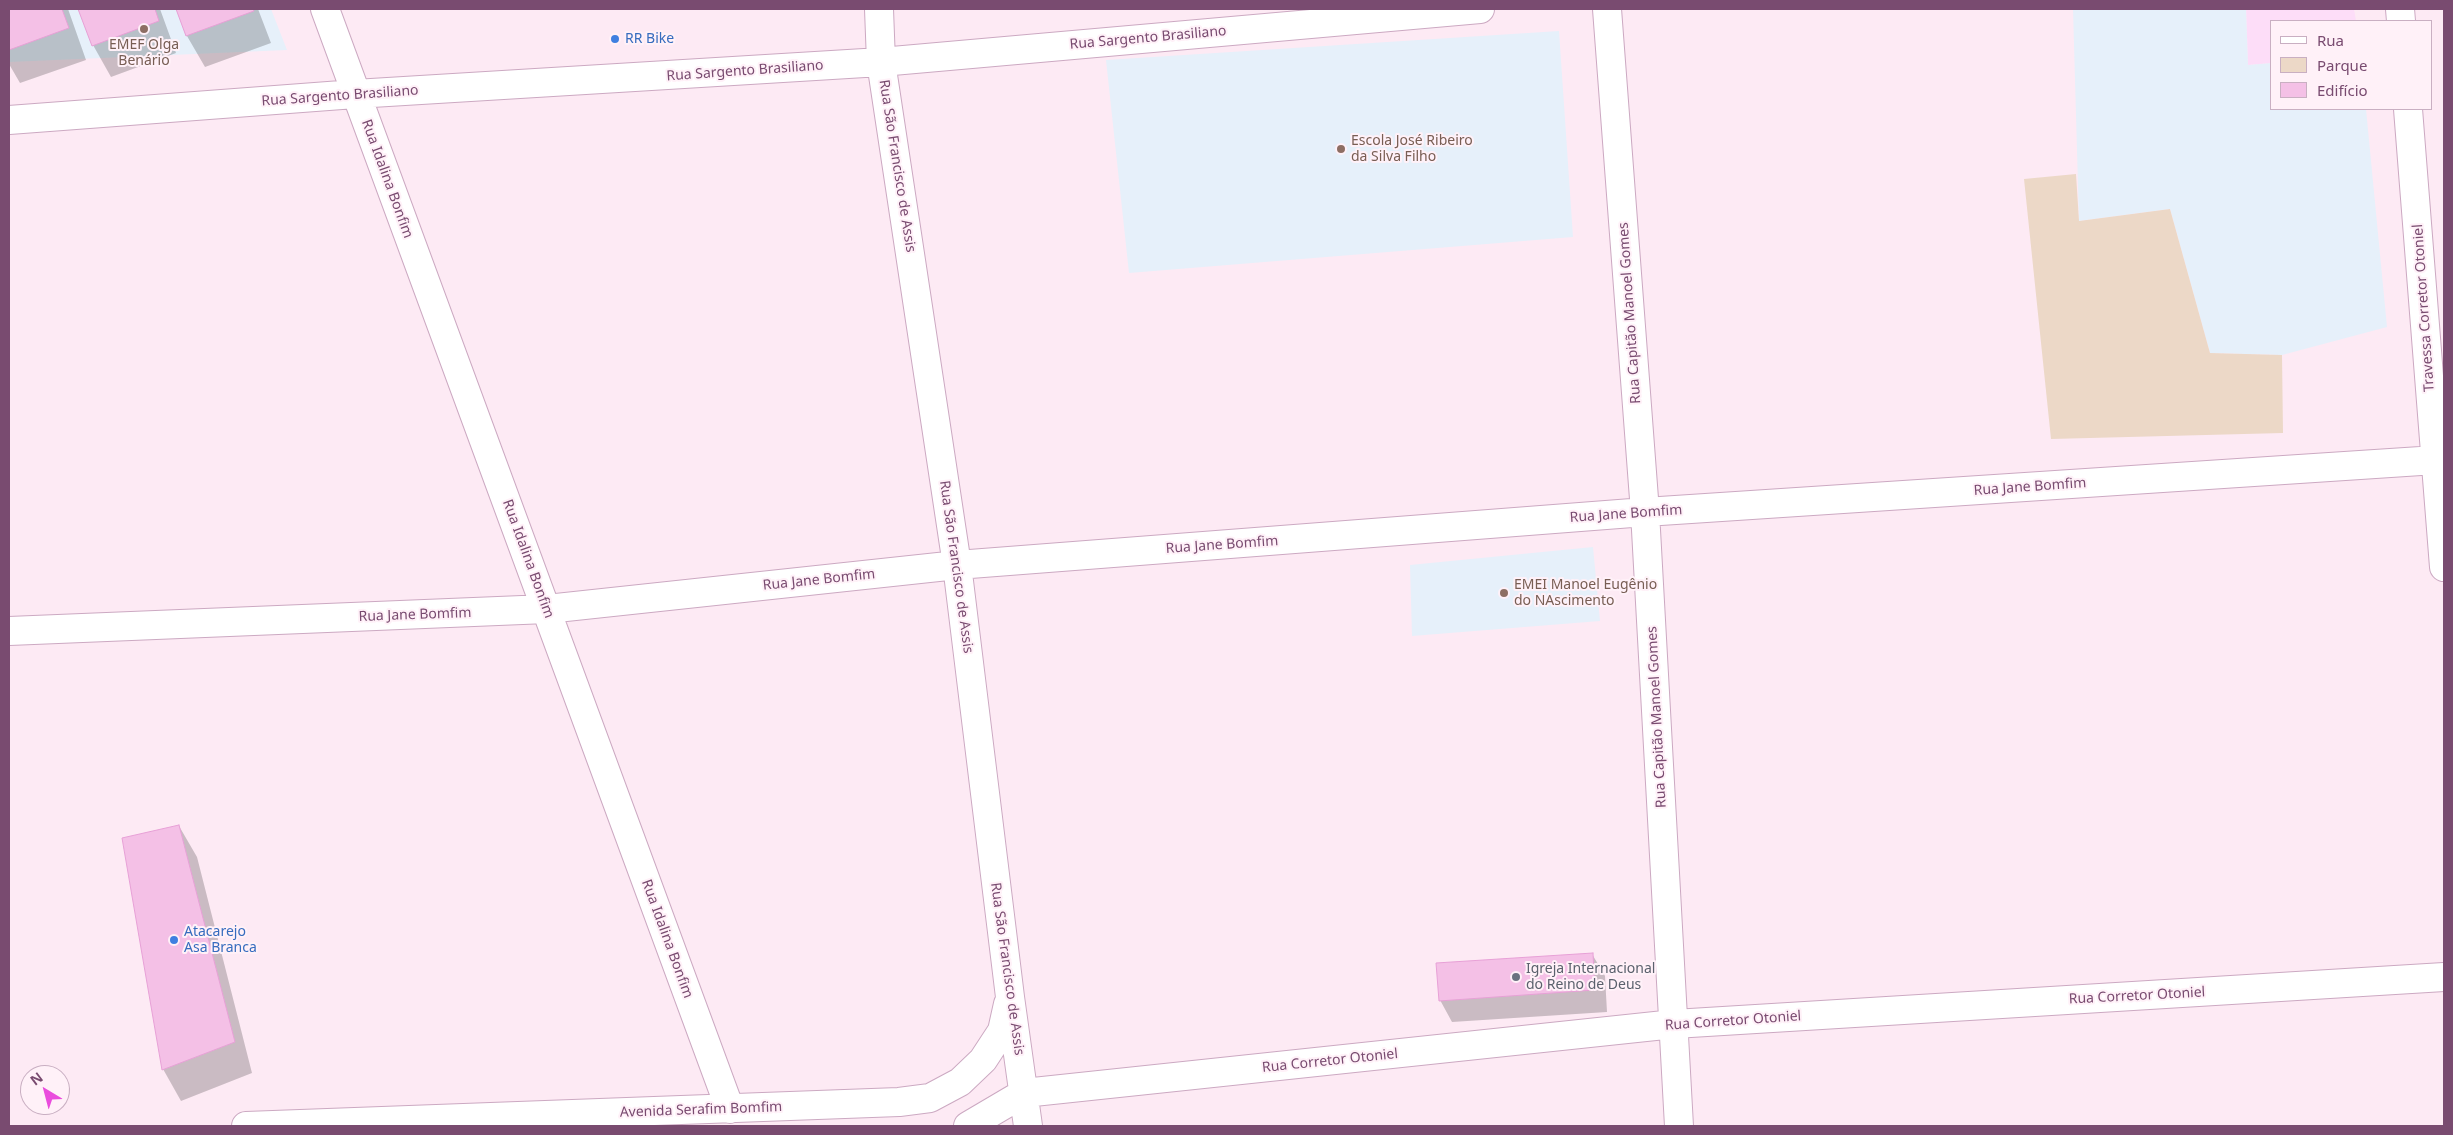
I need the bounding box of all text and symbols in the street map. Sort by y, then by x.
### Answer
legend [2270,20,2433,110]
marker: EMEF Olga Benário [138,23,150,35]
street label: Rua Sargento Brasiliano [1069,23,1227,53]
text: Rua [2317,30,2344,50]
place label: RR Bike [625,31,674,47]
marker: RR Bike [609,33,621,45]
place label: EMEF Olga Benário [109,37,179,70]
text: Parque [2317,55,2367,75]
street label: Rua Sargento Brasiliano [666,57,824,85]
street label: Rua São Francisco de Assis [875,79,919,253]
text: Edifício [2317,80,2368,100]
street label: Rua Sargento Brasiliano [261,82,419,110]
street label: Rua Idalina Bonfim [358,117,416,241]
place label: Escola José Ribeiro da Silva Filho [1351,133,1473,166]
marker: Escola José Ribeiro da Silva Filho [1335,143,1347,155]
street label: Rua Capitão Manoel Gomes [1615,222,1645,404]
street label: Travessa Corretor Otoniel [2410,224,2438,392]
street label: Rua Jane Bomfim [1973,475,2087,499]
street label: Rua São Francisco de Assis [936,479,976,655]
street label: Rua Idalina Bonfim [499,497,557,621]
street label: Rua Jane Bomfim [1569,502,1683,526]
street label: Rua Jane Bomfim [1165,533,1279,557]
street label: Rua Jane Bomfim [762,566,876,594]
place label: EMEI Manoel Eugênio do NAscimento [1514,577,1657,610]
marker: EMEI Manoel Eugênio do NAscimento [1498,587,1510,599]
street label: Rua Jane Bomfim [358,605,472,625]
street label: Rua Capitão Manoel Gomes [1644,626,1670,808]
street label: Rua Idalina Bonfim [638,877,696,1001]
street label: Rua São Francisco de Assis [987,881,1027,1057]
place label: Atacarejo Asa Branca [184,924,257,956]
marker: Atacarejo Asa Branca [168,934,180,946]
place label: Igreja Internacional do Reino de Deus [1526,961,1655,994]
marker: Igreja Internacional do Reino de Deus [1510,971,1522,983]
street label: Rua Corretor Otoniel [2068,984,2206,1008]
street label: Rua Corretor Otoniel [1664,1008,1802,1034]
street label: Rua Corretor Otoniel [1261,1046,1399,1076]
north arrow [20,1065,70,1115]
text: N [26,1067,47,1089]
street label: Avenida Serafim Bomfim [619,1099,783,1121]

